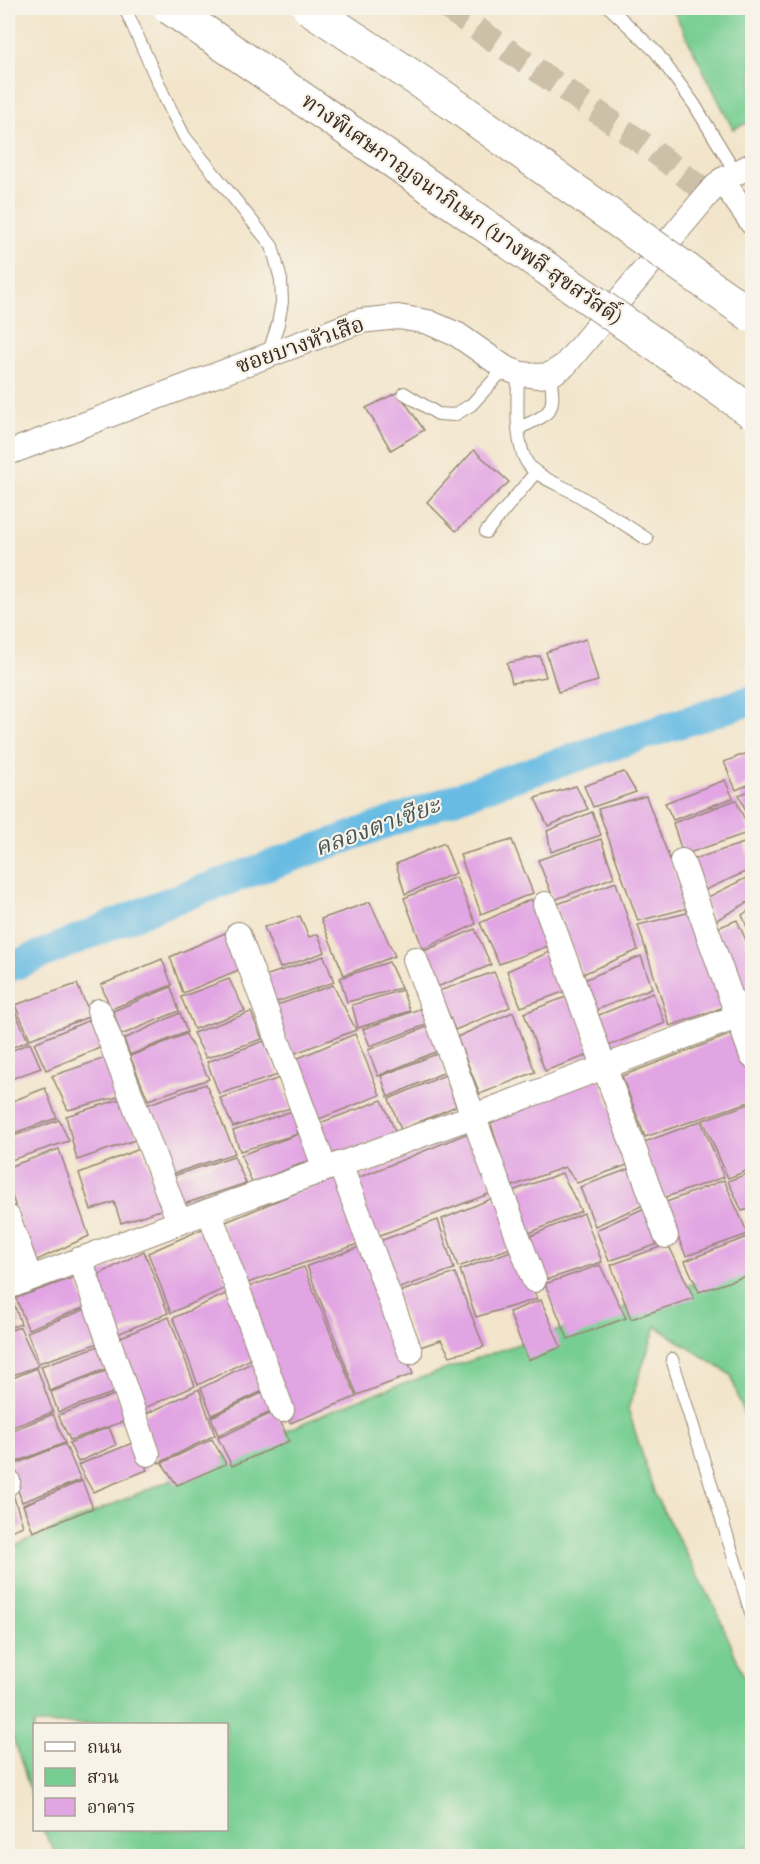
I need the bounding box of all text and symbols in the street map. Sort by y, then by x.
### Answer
street label: ทางพิเศษกาญจนาภิเษก (บางพลี-สุขสวัสดิ์) [296,85,629,331]
street label: ซอยบางหัวเสือ [232,311,368,379]
water label: คลองตาเซียะ [311,790,446,862]
legend [33,1723,228,1831]
text: ถนน [87,1737,122,1758]
text: สวน [87,1767,119,1788]
text: อาคาร [87,1797,136,1818]

